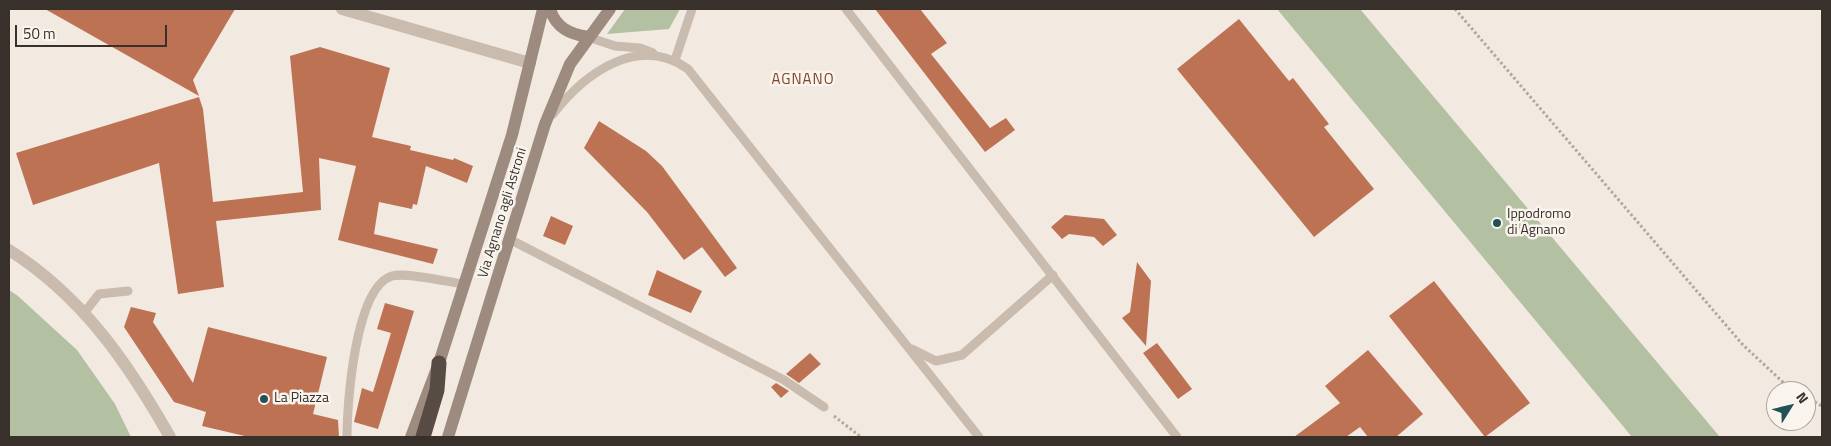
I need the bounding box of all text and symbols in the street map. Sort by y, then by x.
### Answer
scale bar [18,15,170,47]
text: 50 m [23,22,56,45]
district label: AGNANO [771,71,835,89]
street label: Via Agnano agli Astroni [475,146,531,280]
place label: Ippodromo di Agnano [1507,207,1571,240]
marker: Ippodromo di Agnano [1491,217,1503,229]
north arrow [1766,381,1816,431]
text: N [1791,387,1814,408]
place label: La Piazza [274,391,329,407]
marker: La Piazza [258,393,270,405]

